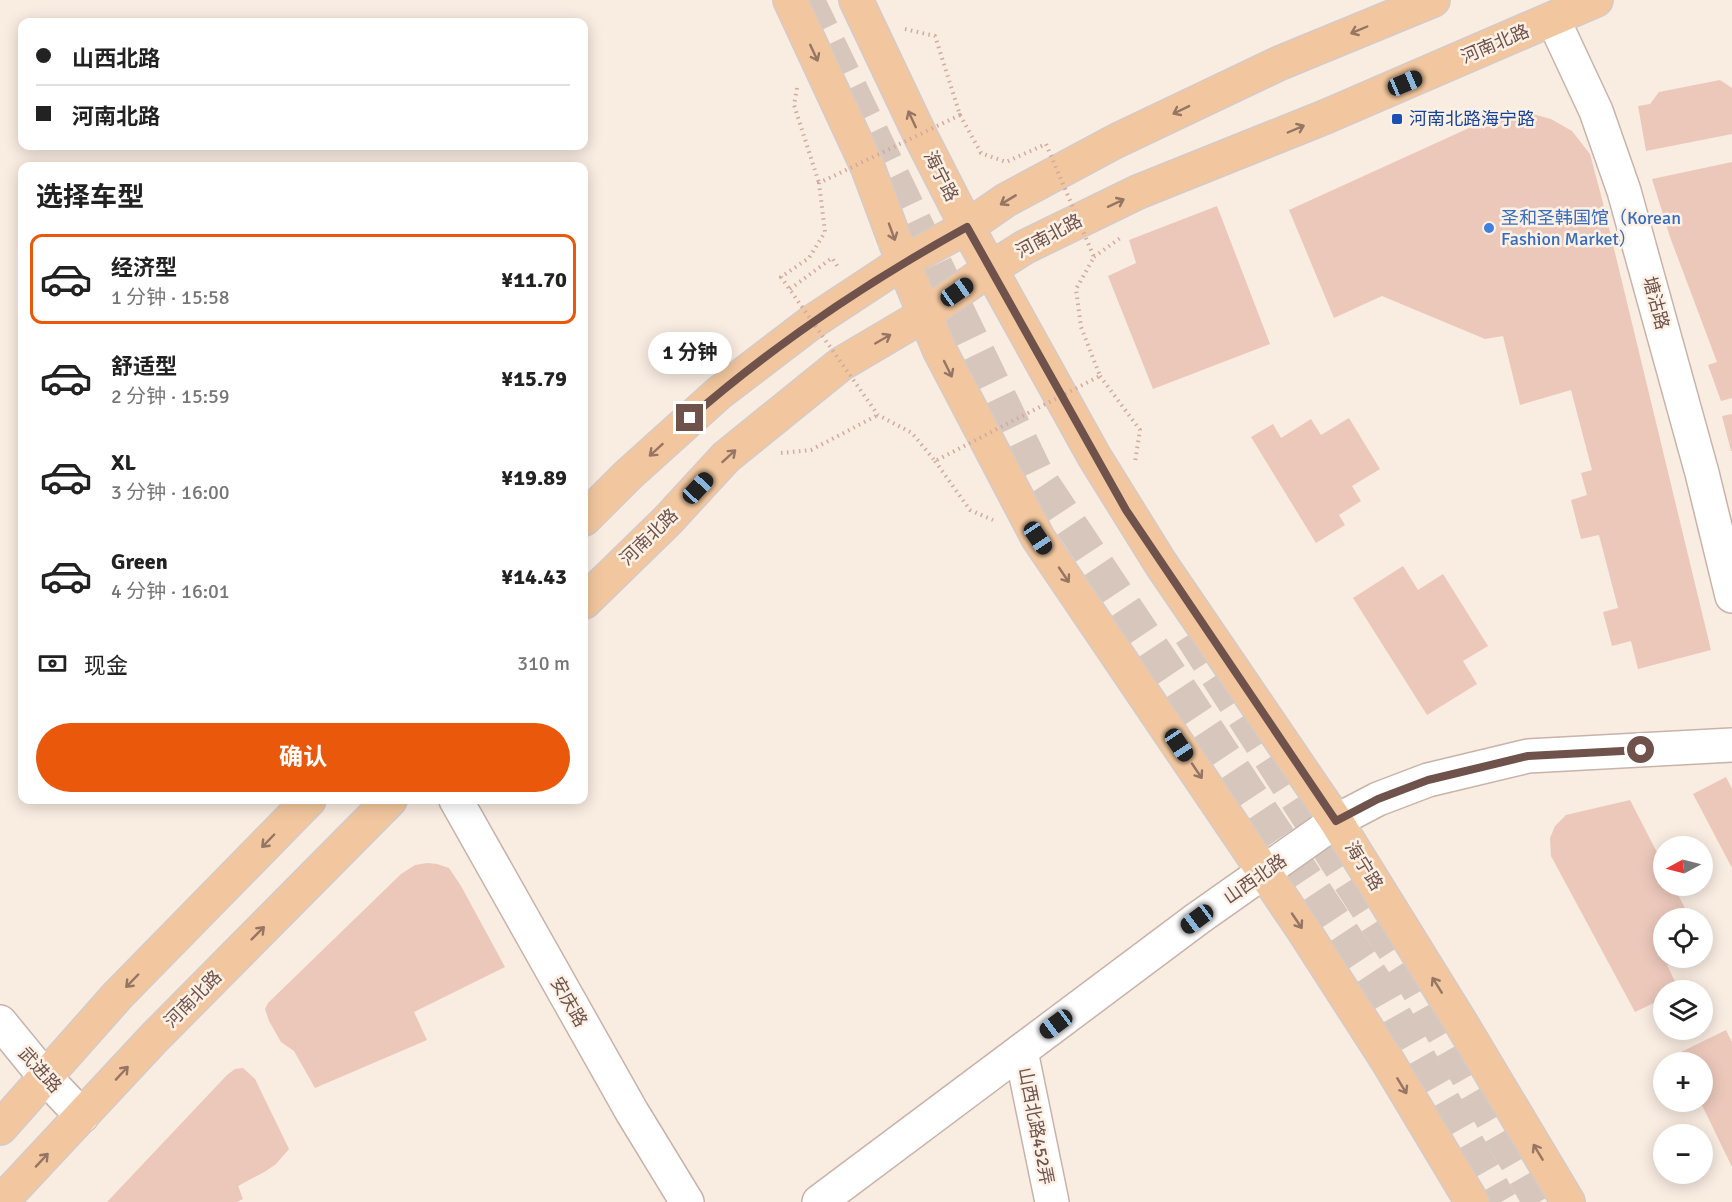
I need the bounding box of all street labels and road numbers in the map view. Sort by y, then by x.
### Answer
street label: 河南北路 [1458,20,1532,68]
street label: 海宁路 [919,147,963,205]
street label: 河南北路 [1012,209,1086,263]
street label: 塘沽路 [1638,274,1674,332]
street label: 河南北路 [615,504,683,570]
street label: 海宁路 [1340,837,1388,895]
street label: 山西北路 [1219,849,1291,909]
street label: 河南北路 [160,966,226,1032]
street label: 安庆路 [546,973,592,1031]
street label: 武进路 [14,1043,66,1097]
street label: 山西北路452弄 [1014,1065,1058,1187]

